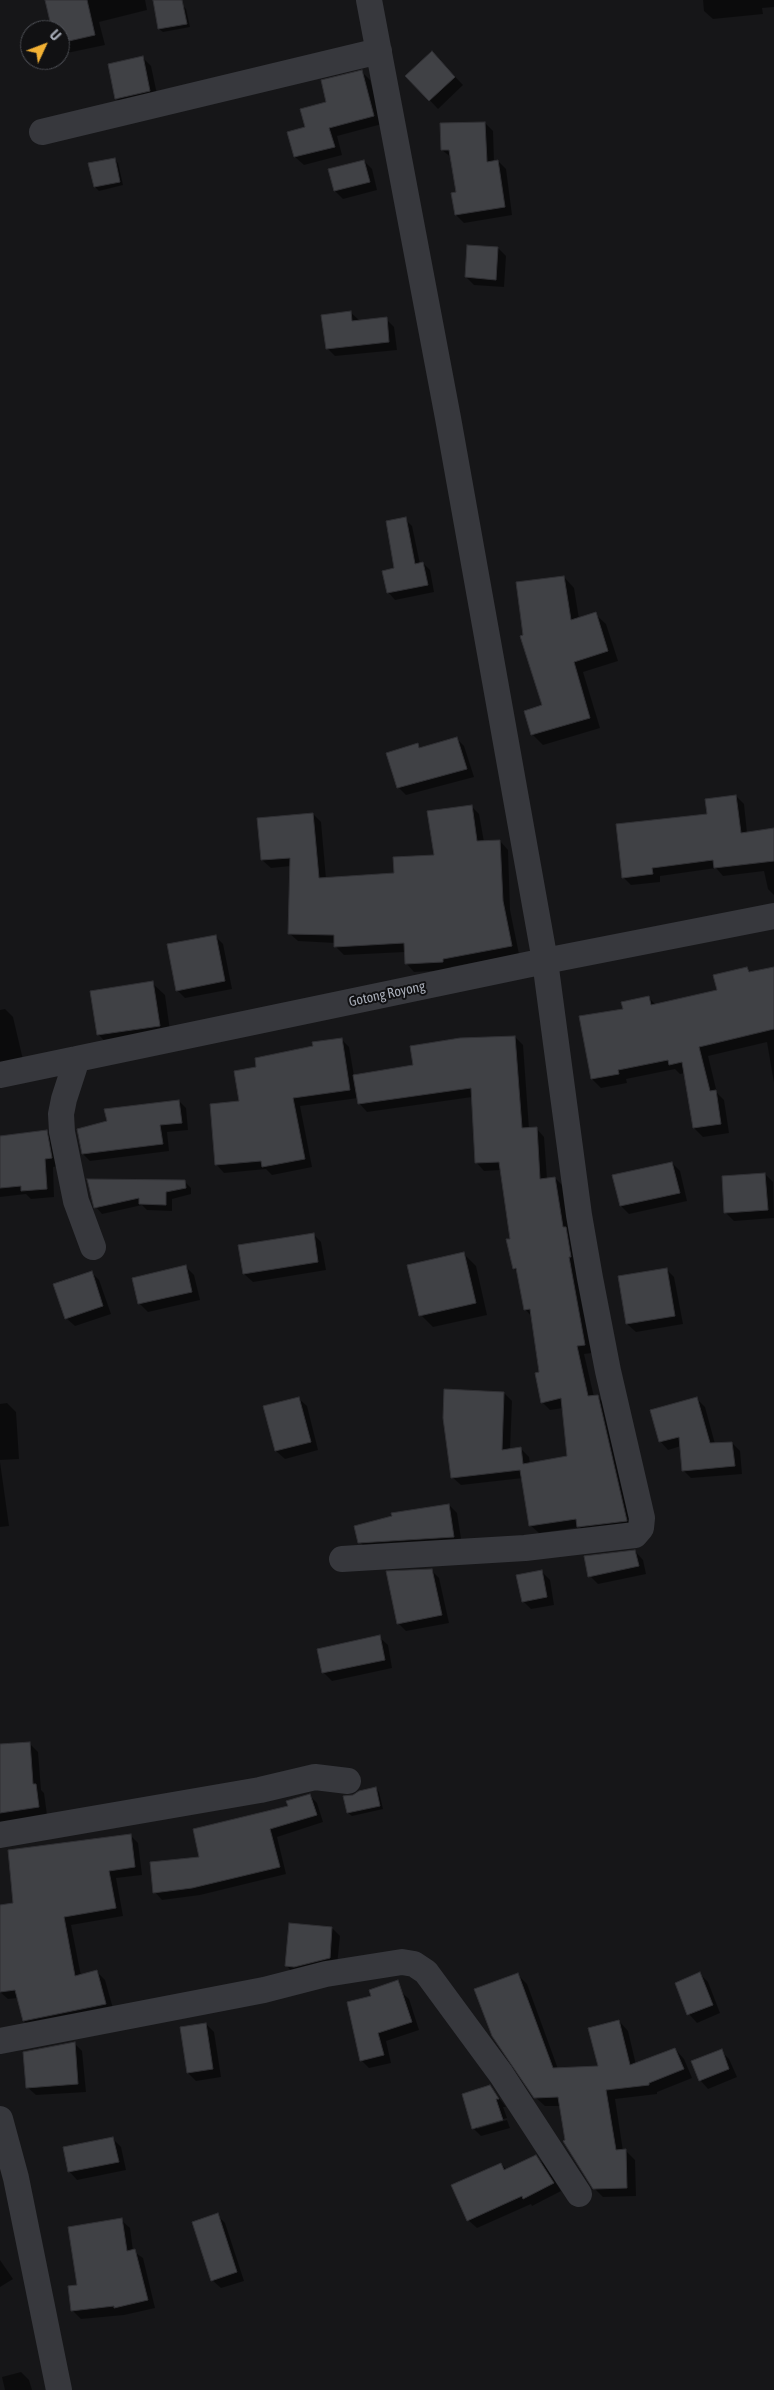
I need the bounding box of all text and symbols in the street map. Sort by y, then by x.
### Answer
north arrow [20,20,70,70]
text: U [47,27,64,44]
street label: Gotong Royong [347,978,427,1010]

